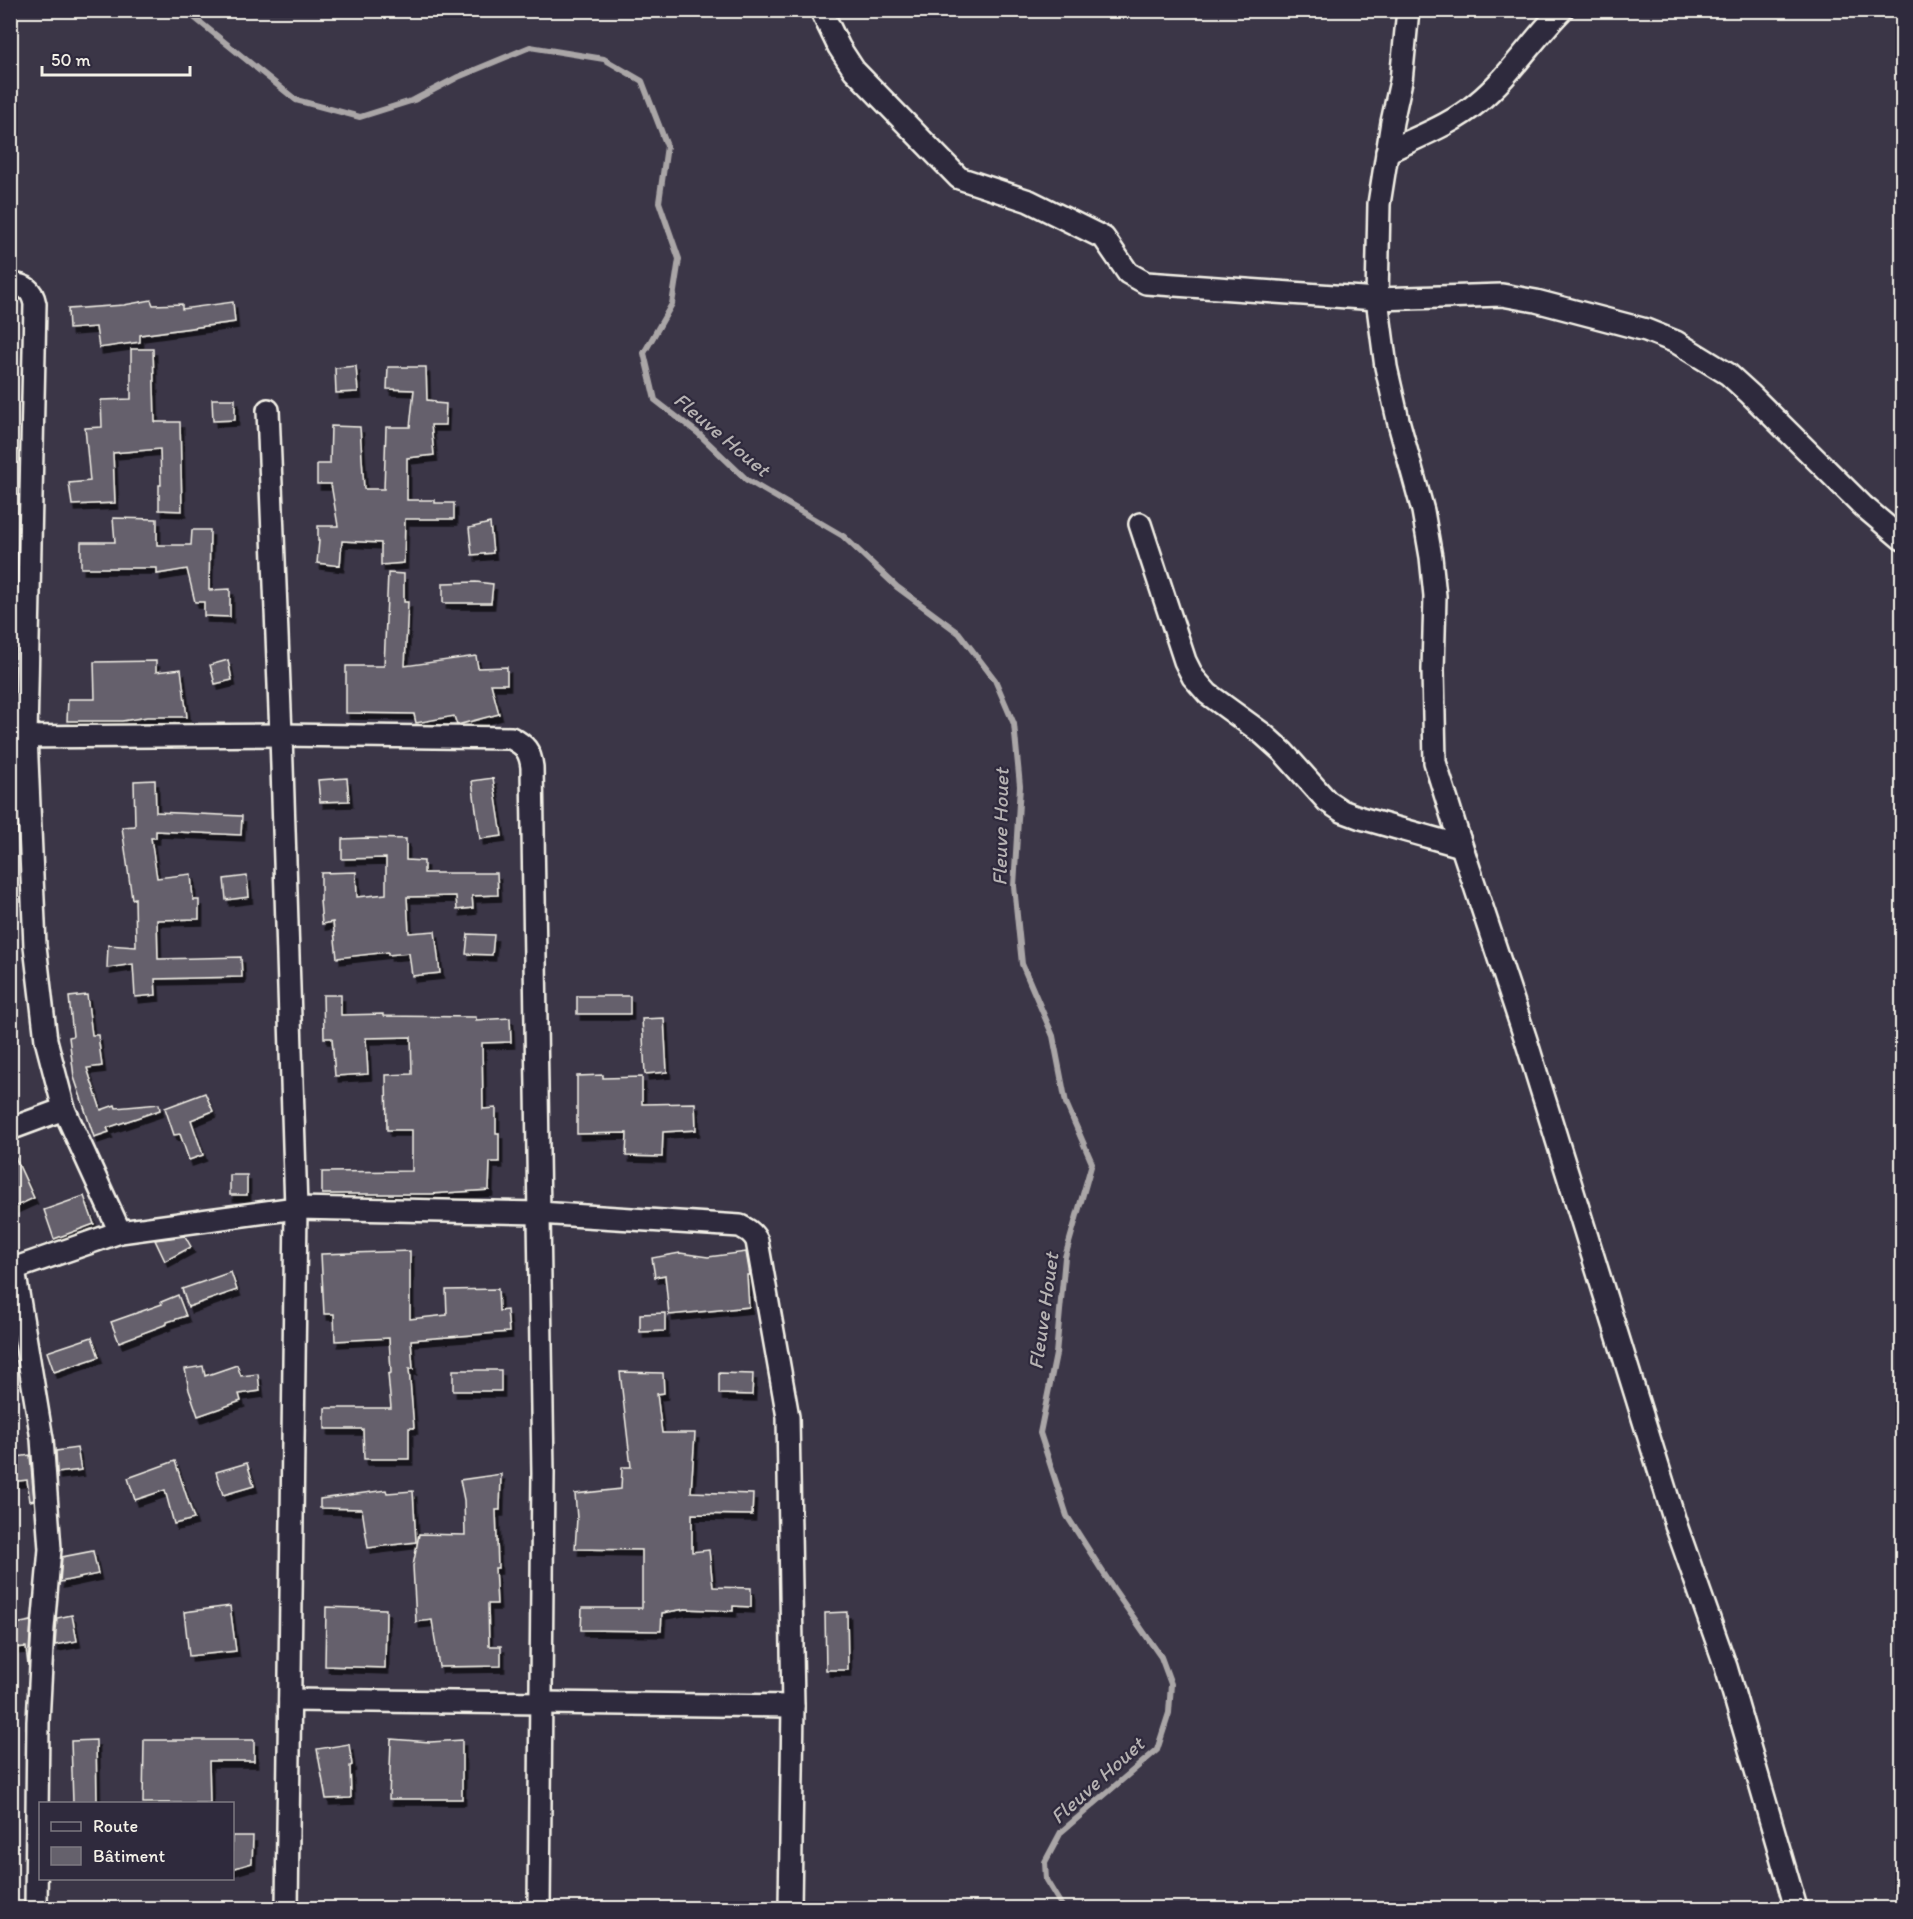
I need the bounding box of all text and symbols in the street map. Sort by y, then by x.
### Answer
scale bar [42,39,190,77]
text: 50 m [51,49,91,71]
water label: Fleuve Houet [669,387,777,483]
water label: Fleuve Houet [986,766,1014,886]
water label: Fleuve Houet [1022,1249,1064,1371]
water label: Fleuve Houet [1045,1730,1151,1829]
legend [39,1802,234,1880]
text: Route [93,1815,138,1837]
text: Bâtiment [93,1845,166,1867]

